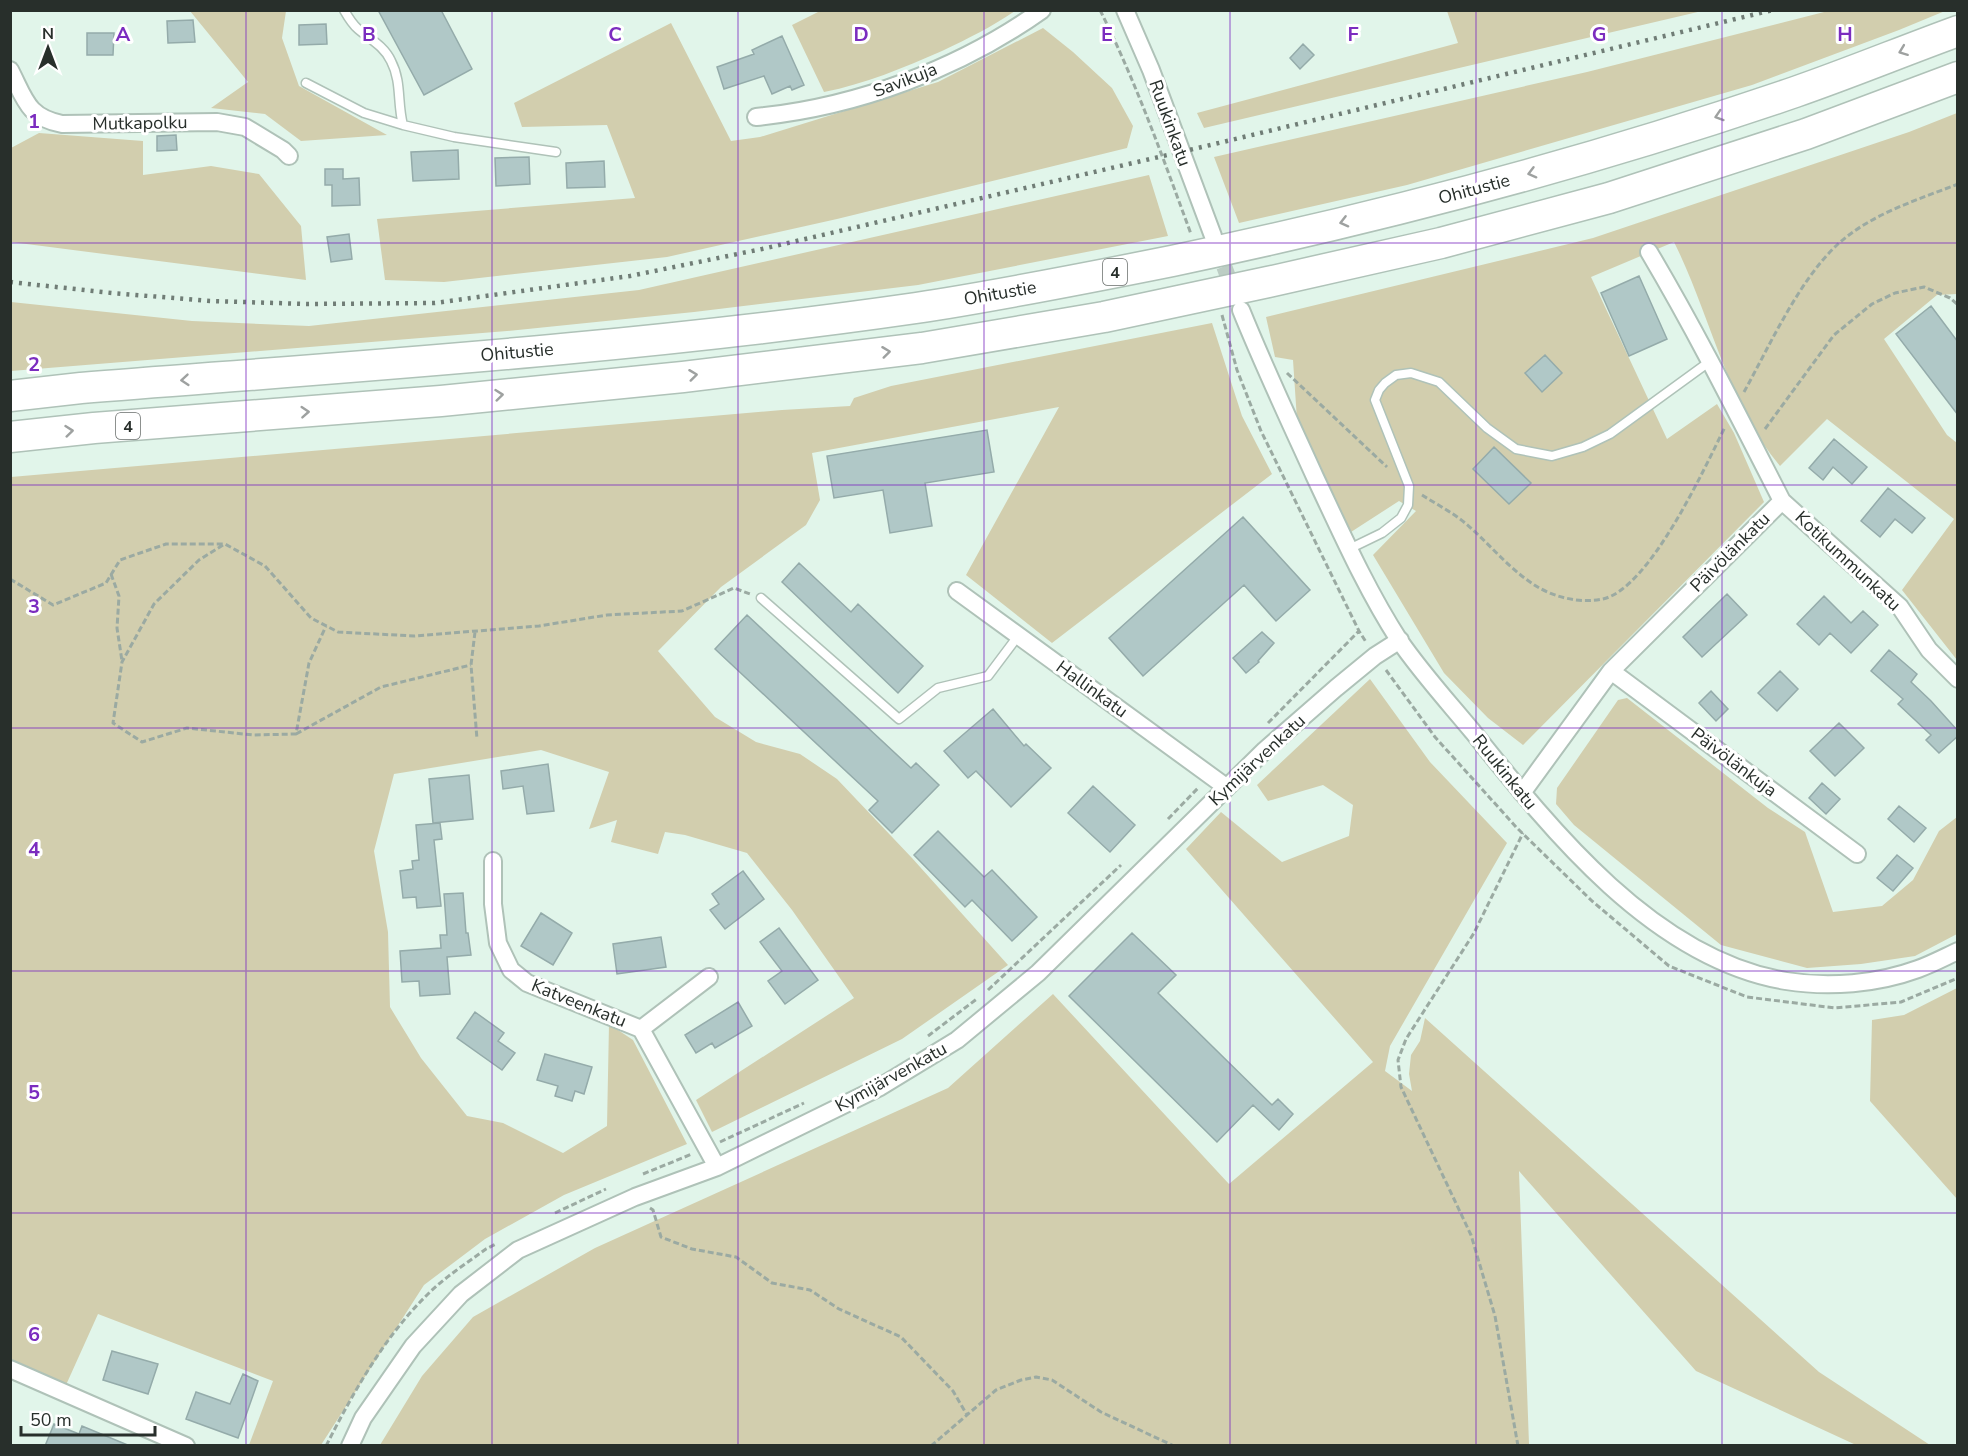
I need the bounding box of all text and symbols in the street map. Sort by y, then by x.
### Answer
north arrow [18,18,78,78]
text: A [116,21,131,48]
text: B [362,21,376,48]
text: C [608,21,622,48]
text: D [853,21,869,48]
text: E [1101,21,1113,48]
text: F [1347,21,1359,48]
text: G [1592,21,1606,48]
text: H [1837,21,1853,48]
text: N [42,23,54,45]
one-way arrow [1898,44,1909,57]
street label: Savikuja [869,57,941,103]
street label: Ruukinkatu [1143,76,1197,170]
text: 1 [28,108,40,135]
one-way arrow [1714,109,1725,121]
street label: Mutkapolku [92,110,188,136]
one-way arrow [1527,166,1538,178]
street label: Ohitustie [1436,168,1512,210]
one-way arrow [1339,215,1349,228]
road number: 4 [1103,259,1127,285]
street label: Ohitustie [962,275,1038,311]
street label: Ohitustie [479,337,555,367]
one-way arrow [882,347,891,359]
text: 2 [28,351,40,378]
one-way arrow [688,370,697,382]
one-way arrow [180,373,189,386]
one-way arrow [494,389,503,402]
one-way arrow [300,406,309,419]
road number: 4 [116,413,140,439]
one-way arrow [64,425,73,438]
street label: Kotikummunkatu [1790,506,1906,616]
street label: Päivölänkatu [1685,507,1775,597]
text: 3 [28,593,40,620]
street label: Hallinkatu [1051,655,1133,723]
street label: Kymijärvenkatu [1203,709,1311,811]
street label: Päivölänkuja [1686,722,1782,802]
street label: Ruukinkatu [1467,729,1543,815]
text: 4 [28,836,40,863]
street label: Katveenkatu [528,973,630,1033]
street label: Kymijärvenkatu [831,1036,951,1118]
text: 5 [28,1079,40,1106]
text: 6 [28,1321,40,1348]
scale bar [21,1399,154,1437]
text: 50 m [30,1408,72,1432]

